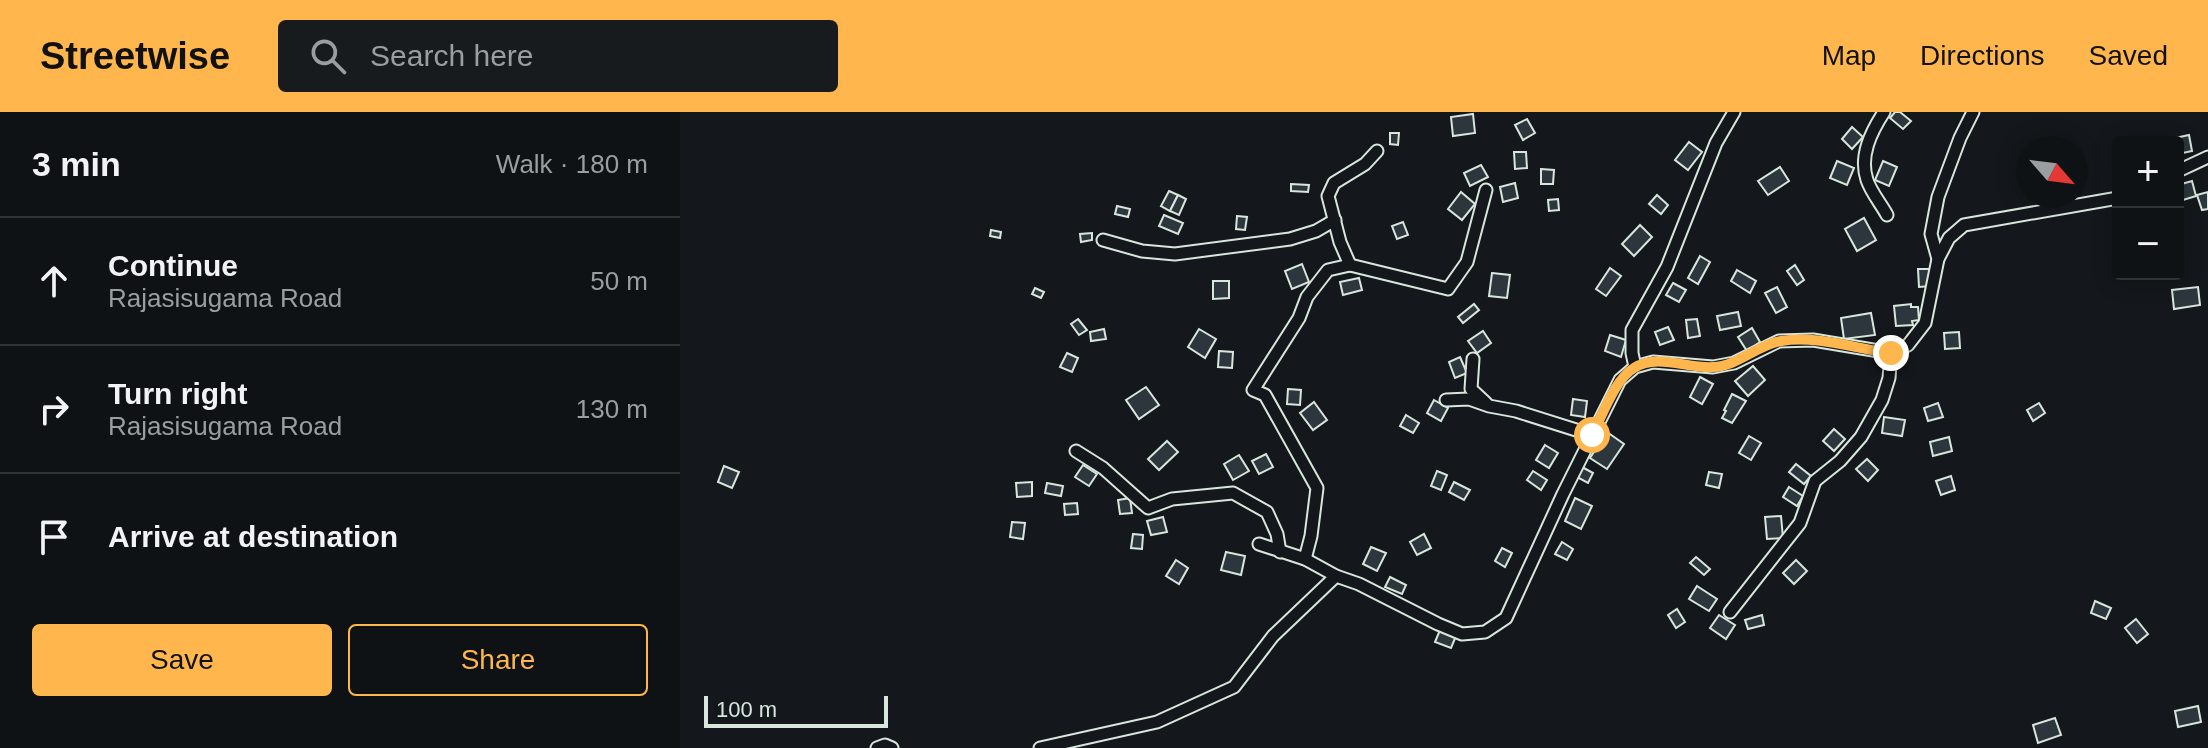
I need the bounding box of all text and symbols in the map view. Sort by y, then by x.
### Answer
search box [278,20,838,92]
icon: search [306,34,350,78]
text: Streetwise [40,35,230,77]
text: Search here [370,39,534,72]
text: Map [1822,40,1876,71]
text: Directions [1920,40,2045,71]
text: Saved [2089,40,2168,71]
north arrow [2016,136,2088,208]
map controls [2112,136,2184,280]
button: + [2112,136,2184,208]
text: 3 min [32,145,121,183]
text: Walk · 180 m [496,149,648,179]
button: − [2112,208,2184,280]
text: Continue [108,249,238,282]
icon: ahead [32,259,76,303]
text: 50 m [590,266,648,296]
text: Rajasisugama Road [108,283,342,313]
route end [1873,335,1909,371]
text: Turn right [108,377,247,410]
icon: right [32,387,76,431]
text: 130 m [576,394,648,424]
text: Rajasisugama Road [108,411,342,441]
route start [1574,417,1610,453]
icon: arrive [32,515,76,559]
text: Arrive at destination [108,520,398,553]
button: Save [32,624,332,696]
button: Share [348,624,648,696]
scale bar [704,692,888,728]
text: 100 m [716,697,777,722]

